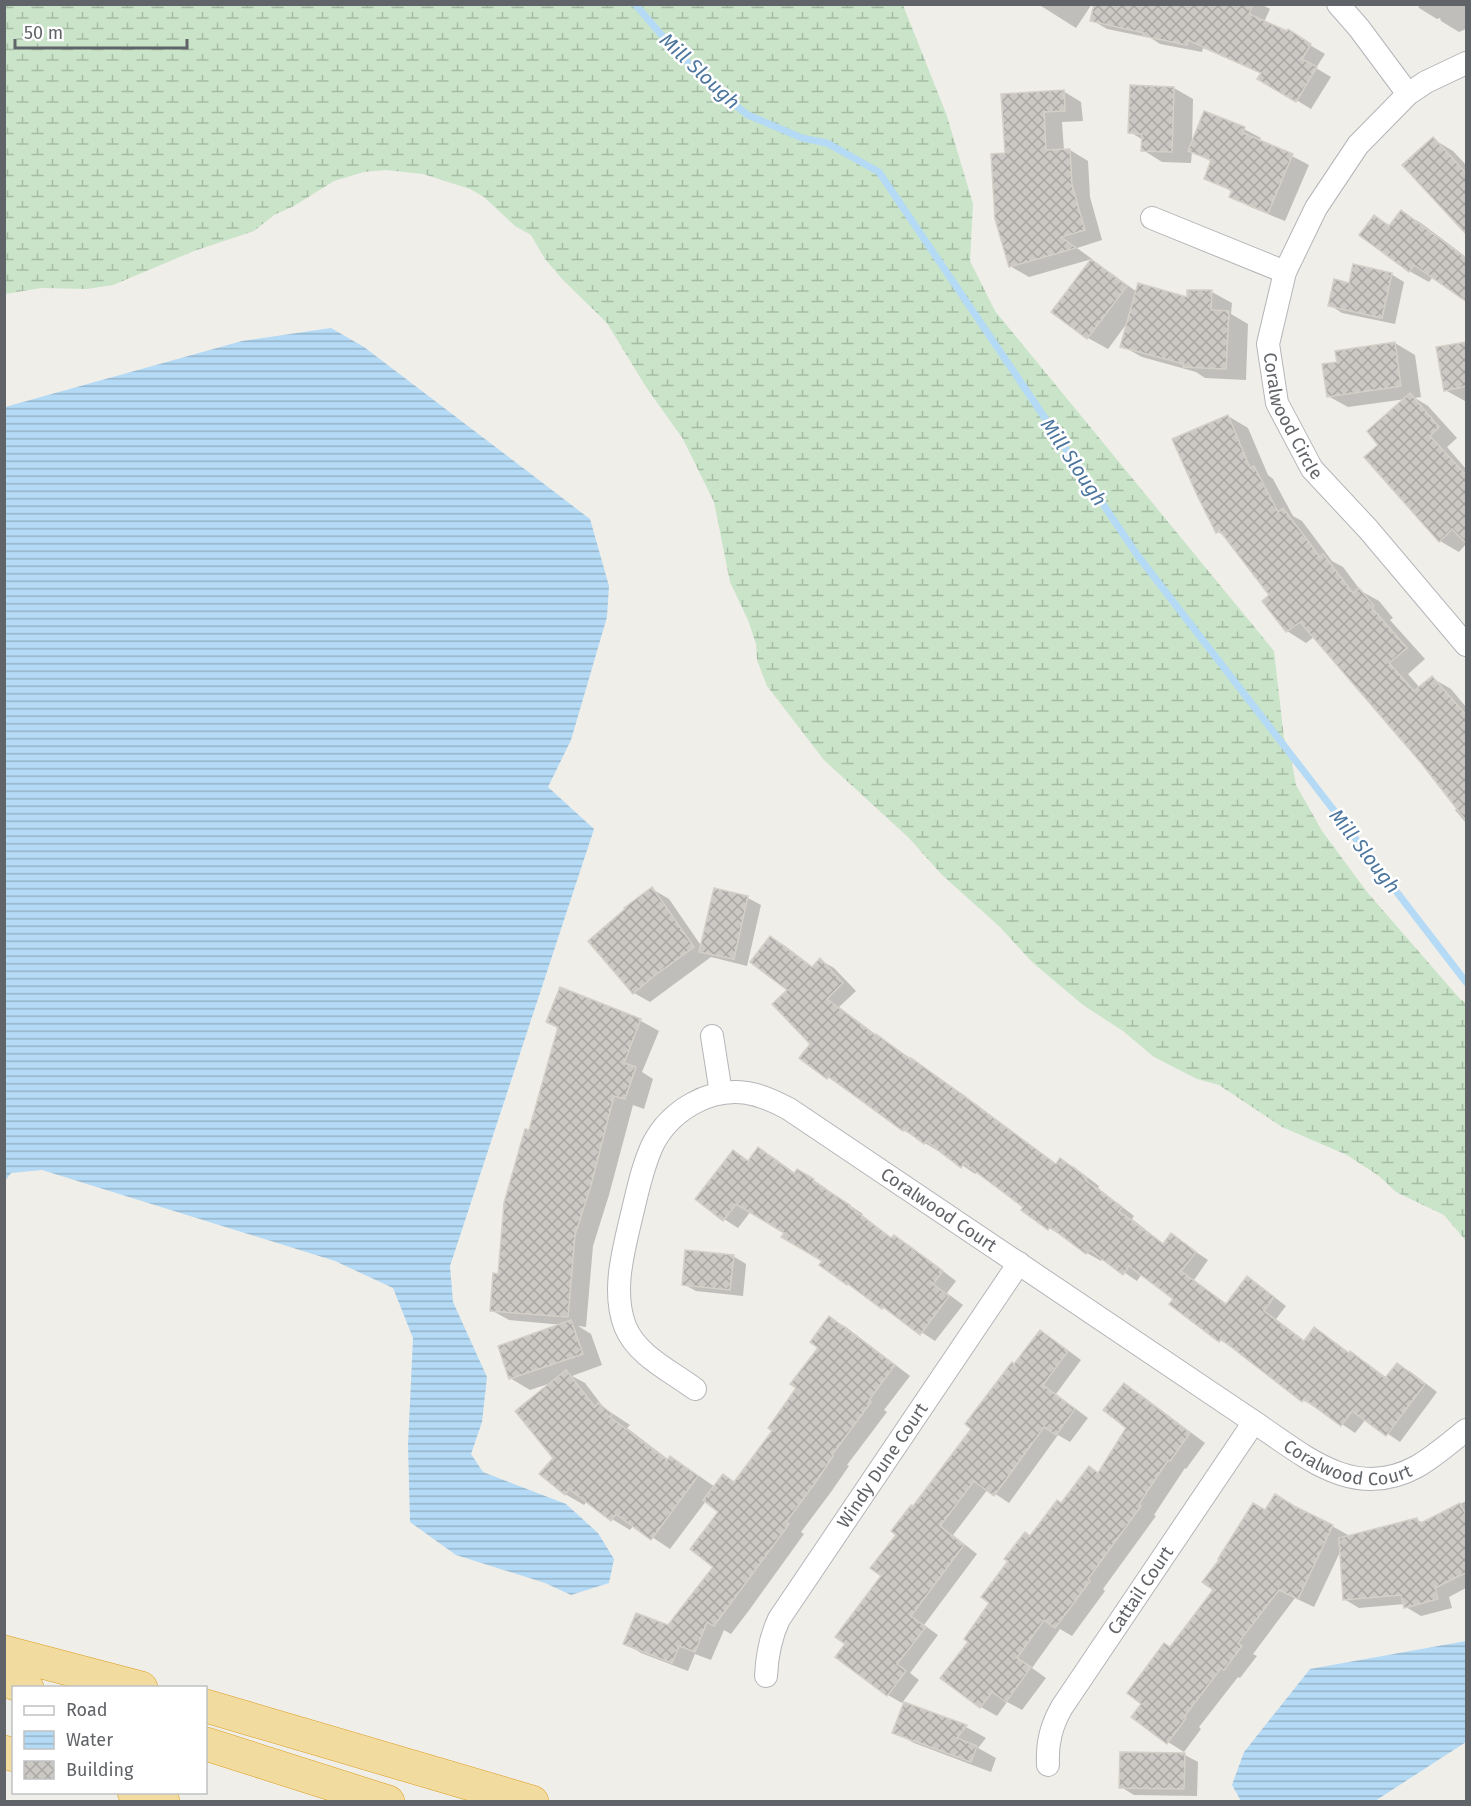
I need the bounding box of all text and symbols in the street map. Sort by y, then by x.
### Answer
scale bar [15,12,188,50]
text: 50 m [24,22,63,44]
water label: Mill Slough [655,28,745,114]
street label: Coralwood Circle [1258,351,1327,484]
water label: Mill Slough [1036,414,1112,510]
water label: Mill Slough [1325,804,1405,898]
street label: Coralwood Court [876,1163,1001,1257]
street label: Windy Dune Court [832,1398,933,1532]
street label: Coralwood Court [1279,1435,1416,1490]
street label: Cattail Court [1103,1542,1178,1639]
legend [12,1686,207,1794]
text: Road [66,1699,108,1721]
text: Water [66,1729,113,1751]
text: Building [66,1759,134,1781]

